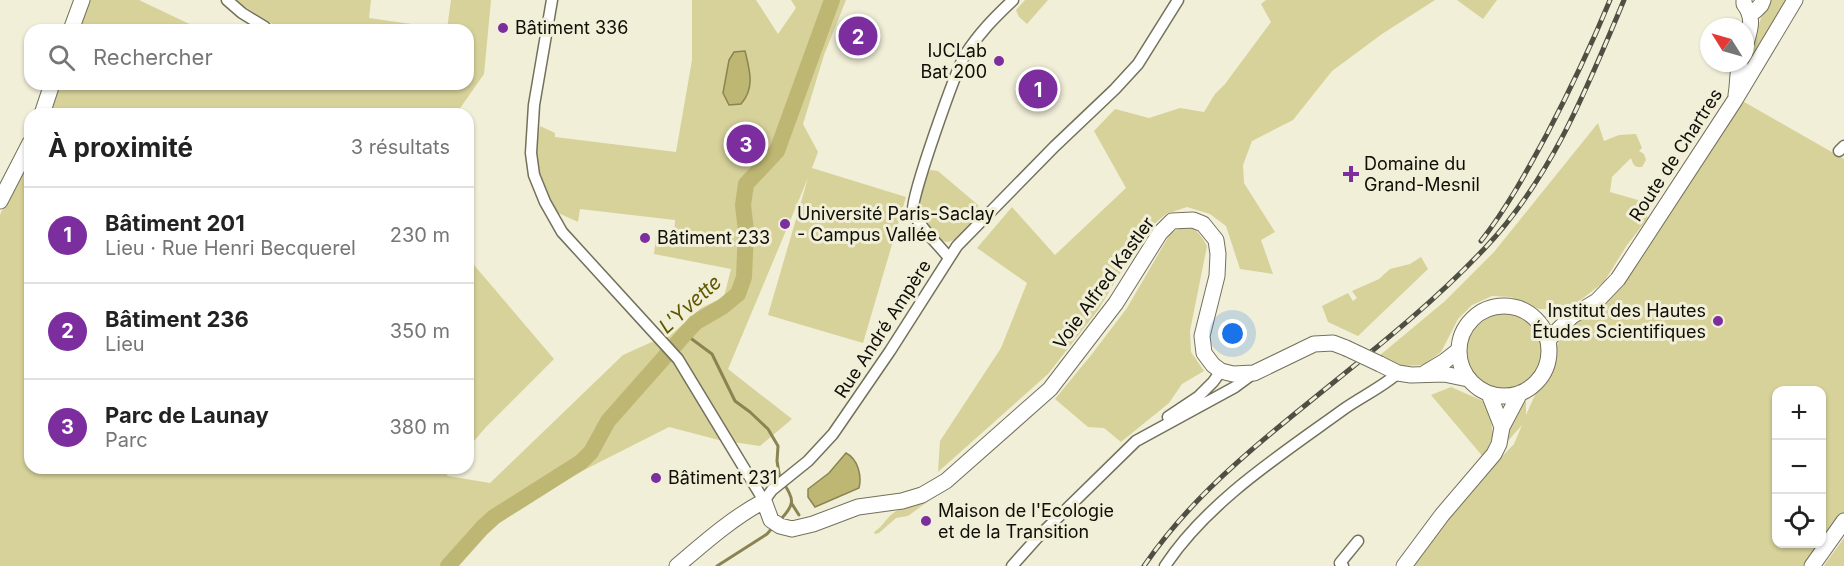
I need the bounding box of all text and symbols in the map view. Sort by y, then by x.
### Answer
pin: 2 [838,14,878,58]
place label: Bâtiment 336 [515,17,628,38]
north arrow [1700,18,1754,72]
marker: Bâtiment 336 [496,21,510,35]
search box [24,24,474,90]
place label: IJCLab Bat 200 [920,40,987,82]
icon: search [45,41,78,74]
text: Rechercher [93,44,213,70]
marker: IJCLab Bat 200 [992,54,1006,68]
pin: 1 [1018,66,1058,112]
street label: Route de Chartres [1625,84,1726,225]
pin: 3 [726,122,766,166]
text: À proximité [48,132,193,163]
text: 3 résultats [351,135,450,159]
place label: Domaine du Grand-Mesnil [1364,153,1480,195]
marker: Domaine du Grand-Mesnil [1342,165,1360,183]
place label: Université Paris-Saclay - Campus Vallée [797,203,995,245]
text: Bâtiment 201 [105,210,245,236]
street label: Voie Alfred Kastler [1049,212,1159,353]
marker: Université Paris-Saclay - Campus Vallée [778,217,792,231]
text: 1 [63,223,72,247]
text: 230 m [390,223,450,247]
place label: Bâtiment 233 [657,227,770,248]
marker: Bâtiment 233 [638,231,652,245]
text: Lieu · Rue Henri Becquerel [105,236,356,260]
street label: Rue André Ampère [830,256,935,402]
water label: L'Yvette [654,270,726,338]
place label: Institut des Hautes Études Scientifiques [1532,300,1706,342]
text: Bâtiment 236 [105,306,249,332]
marker: Institut des Hautes Études Scientifiques [1711,314,1725,328]
text: 2 [61,319,74,343]
text: 350 m [390,319,450,343]
your location [1218,319,1247,348]
text: Lieu [105,332,145,356]
map controls [1772,386,1826,548]
button: + [1772,386,1826,440]
text: Parc de Launay [105,402,269,428]
text: 3 [61,415,74,439]
text: 380 m [390,415,450,439]
text: Parc [105,428,148,452]
button: − [1772,440,1826,494]
place label: Bâtiment 231 [668,467,777,488]
marker: Bâtiment 231 [649,471,663,485]
button: locate [1772,494,1826,548]
place label: Maison de l'Ecologie et de la Transition [938,500,1114,542]
marker: Maison de l'Ecologie et de la Transition [919,514,933,528]

